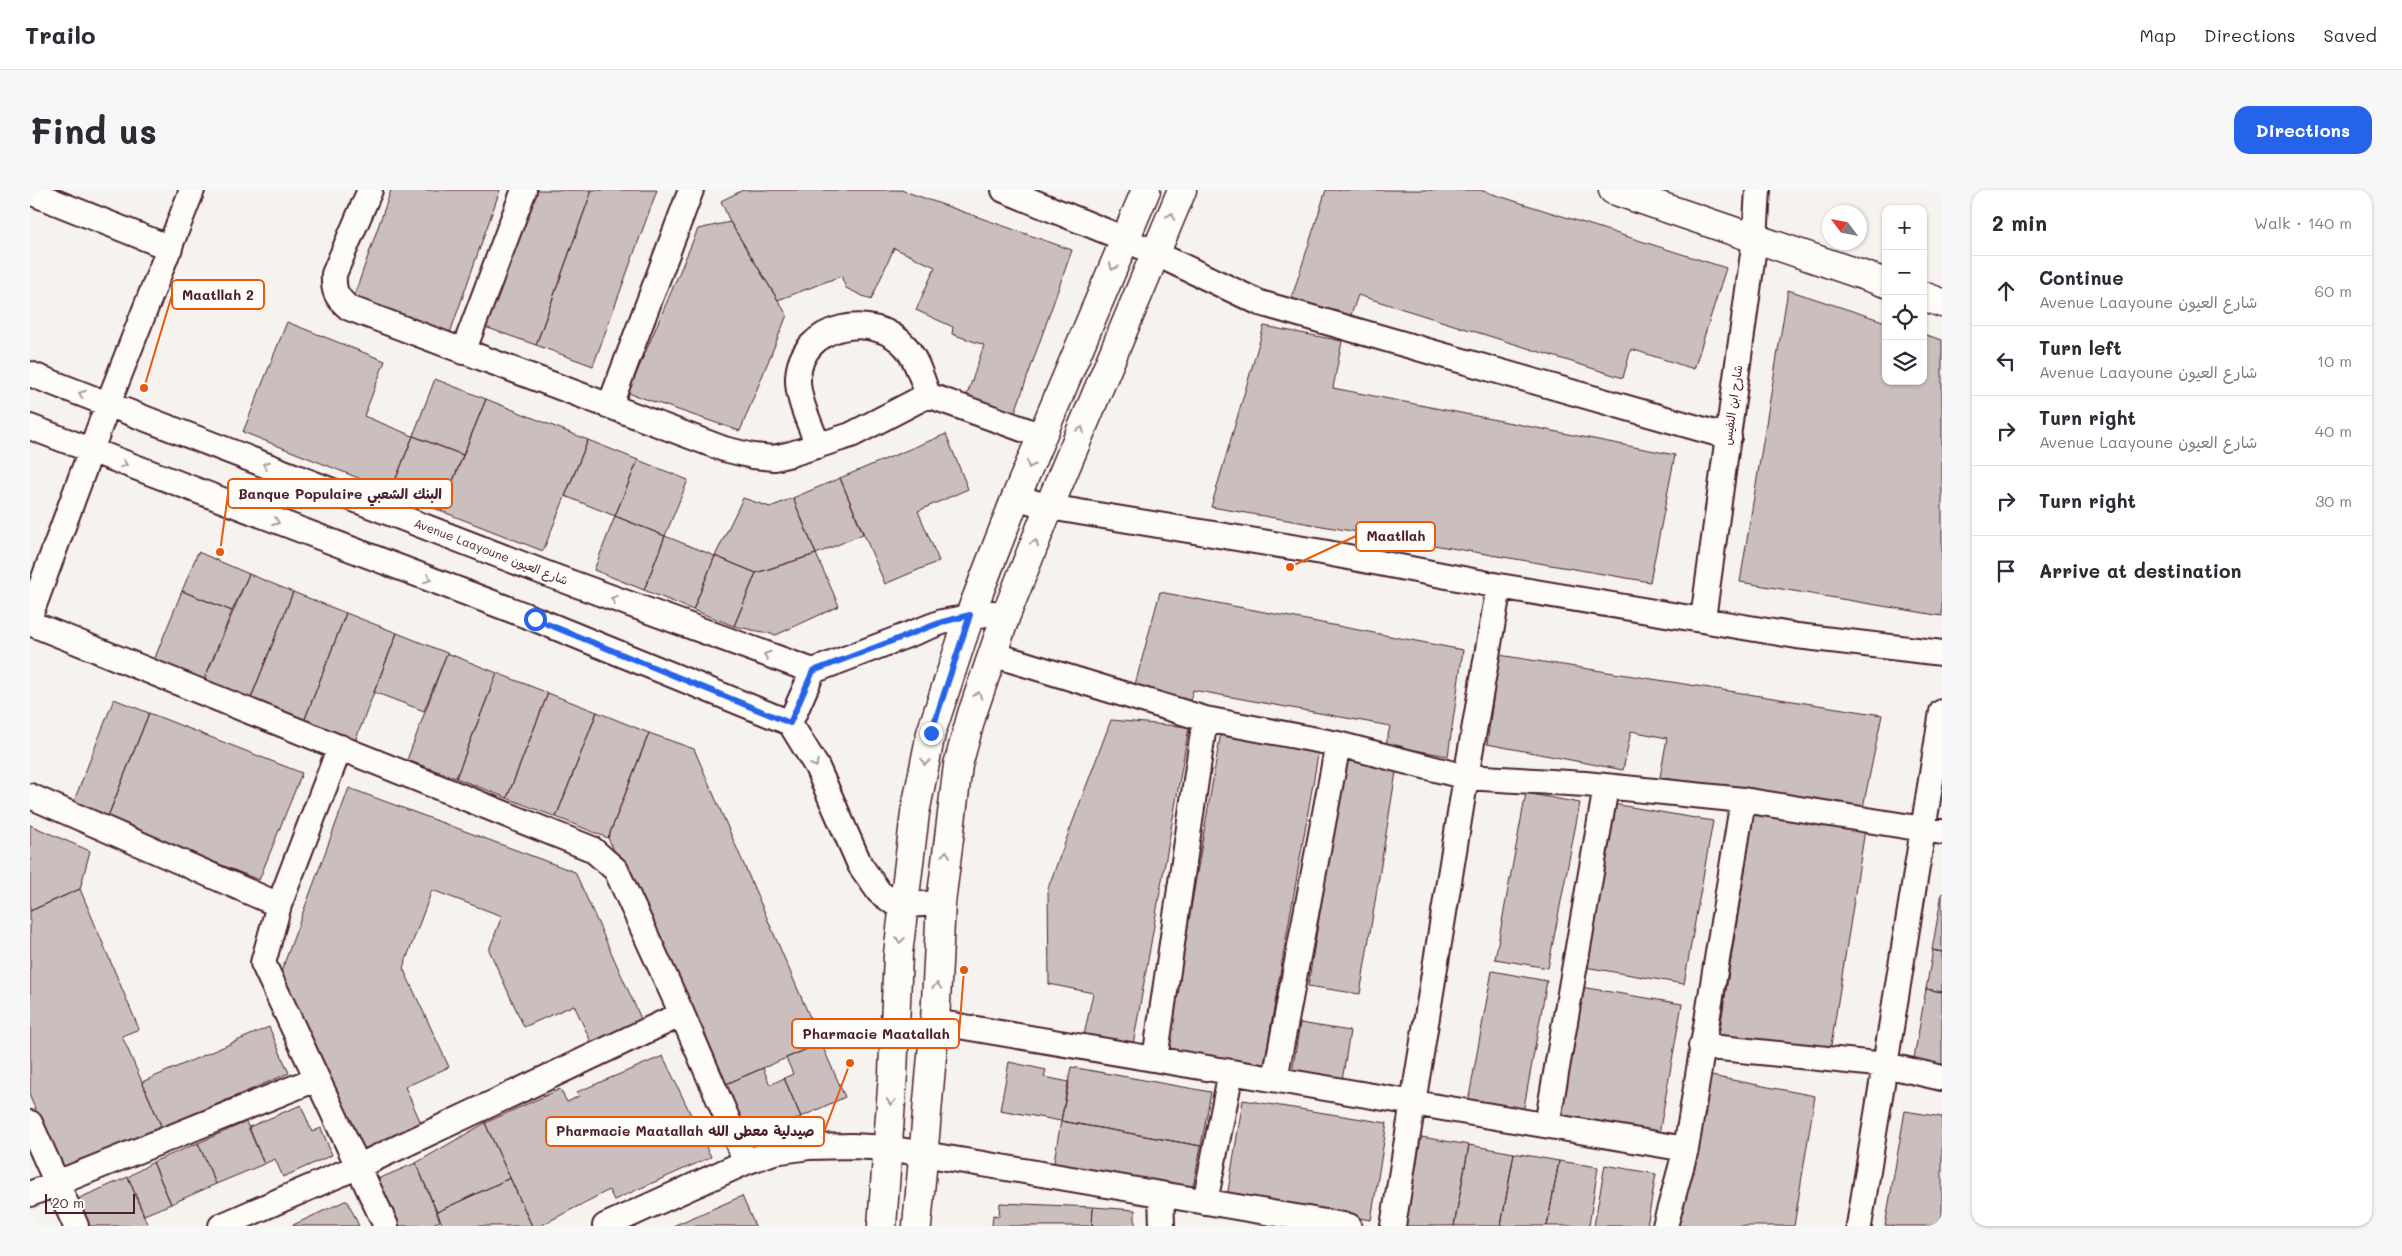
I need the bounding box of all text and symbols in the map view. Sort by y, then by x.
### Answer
text: Trailo [25,19,96,50]
text: Map [2139,23,2176,47]
text: Directions [2204,23,2296,47]
text: Saved [2324,23,2377,47]
button: Directions [2234,106,2372,154]
text: Find us [30,107,157,153]
north arrow [1822,205,1867,250]
map controls [1882,205,1927,385]
button: + [1882,205,1927,250]
text: 2 min [1992,209,2047,236]
one-way arrow [1165,212,1176,221]
text: Walk · 140 m [2254,212,2352,233]
button: − [1882,250,1927,295]
one-way arrow [1109,262,1120,271]
text: Continue [2039,265,2124,290]
icon: ahead [1992,277,2020,305]
callout: Maatllah 2 [172,280,264,309]
text: 60 m [2315,280,2352,301]
text: Maatllah 2 [182,285,254,304]
text: Avenue Laayoune شارع العيون [2039,291,2257,312]
button: locate [1882,295,1927,340]
text: Turn left [2039,335,2122,360]
button: layers [1882,340,1927,385]
icon: left [1992,347,2020,375]
text: 10 m [2317,350,2352,371]
text: Avenue Laayoune شارع العيون [2039,361,2257,382]
street label: شارح ابن النفيس [1718,364,1748,446]
one-way arrow [78,390,87,400]
text: Turn right [2039,405,2136,430]
icon: right [1992,417,2020,445]
text: 40 m [2315,420,2352,441]
one-way arrow [1075,426,1086,435]
text: Avenue Laayoune شارع العيون [2039,431,2257,452]
one-way arrow [119,458,128,468]
one-way arrow [1025,460,1036,469]
one-way arrow [263,461,271,471]
callout: Banque Populaire البنك الشعبي [228,479,452,508]
text: Banque Populaire البنك الشعبي [238,484,442,507]
icon: right [1992,487,2020,515]
text: Turn right [2039,488,2136,513]
text: 30 m [2315,490,2352,511]
street label: Avenue Laayoune شارع العيون [411,514,571,590]
one-way arrow [271,516,280,526]
callout: Maatllah [1356,522,1435,551]
text: Maatllah [1366,526,1426,545]
one-way arrow [1028,539,1039,548]
icon: arrive [1992,557,2020,585]
text: Arrive at destination [2039,558,2242,583]
one-way arrow [424,573,432,583]
one-way arrow [610,595,619,605]
route start [524,608,547,631]
one-way arrow [763,651,772,661]
one-way arrow [973,692,983,700]
route end [920,722,943,745]
one-way arrow [920,757,931,766]
one-way arrow [809,759,819,768]
one-way arrow [940,850,951,858]
one-way arrow [895,936,906,944]
one-way arrow [931,981,942,989]
callout: Pharmacie Maatallah [792,1019,959,1048]
text: Pharmacie Maatallah [802,1024,950,1043]
one-way arrow [886,1098,897,1106]
callout: Pharmacie Maatallah صيدلية معطى الله [546,1117,824,1146]
text: Pharmacie Maatallah صيدلية معطى الله [556,1121,814,1140]
scale bar [45,1191,135,1214]
text: 20 m [52,1193,84,1212]

